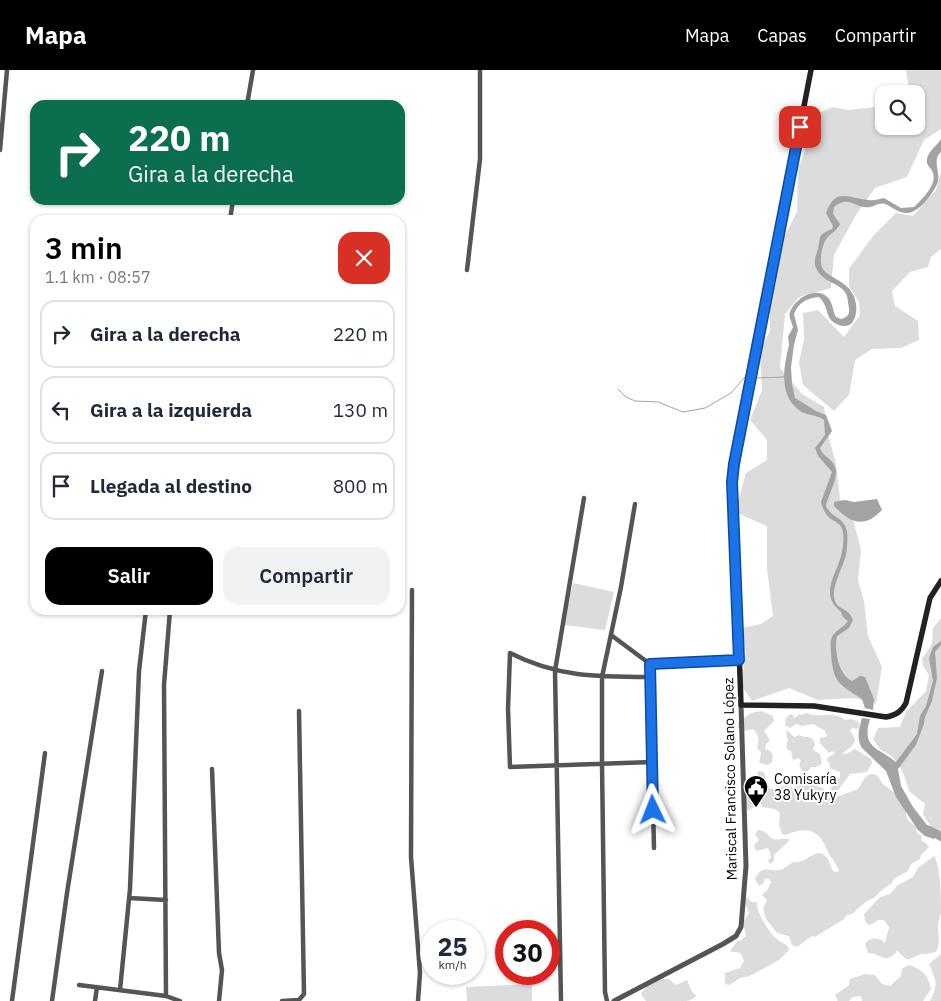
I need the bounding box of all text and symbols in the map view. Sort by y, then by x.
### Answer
text: Mapa [25,19,87,51]
text: Mapa [685,24,729,47]
text: Capas [757,24,807,47]
text: Compartir [835,24,916,47]
map controls [875,85,925,135]
button: search [875,85,925,135]
pin [779,106,821,148]
icon: arrive [786,113,814,141]
text: 220 m [128,115,231,161]
icon: right [45,120,110,185]
text: Gira a la derecha [128,159,294,188]
text: 3 min [45,228,123,267]
button: close [338,232,390,284]
text: 1.1 km · 08:57 [45,267,151,287]
icon: right [47,320,75,348]
text: Gira a la derecha [90,322,241,346]
text: 220 m [333,322,388,346]
icon: left [47,396,75,424]
text: Gira a la izquierda [90,398,252,422]
text: 130 m [333,398,388,422]
icon: arrive [47,472,75,500]
text: Llegada al destino [90,474,252,498]
text: 800 m [333,474,388,498]
button: Salir [45,547,213,605]
button: Compartir [223,547,390,605]
street label: Mariscal Francisco Solano López [719,677,741,881]
place label: Comisaría 38 Yukyry [774,770,837,804]
public building icon: Comisaría 38 Yukyry [743,774,769,808]
position arrow [626,783,678,835]
speed limit sign: 30 [495,920,560,985]
text: 25 [437,930,468,963]
text: km/h [438,957,467,972]

